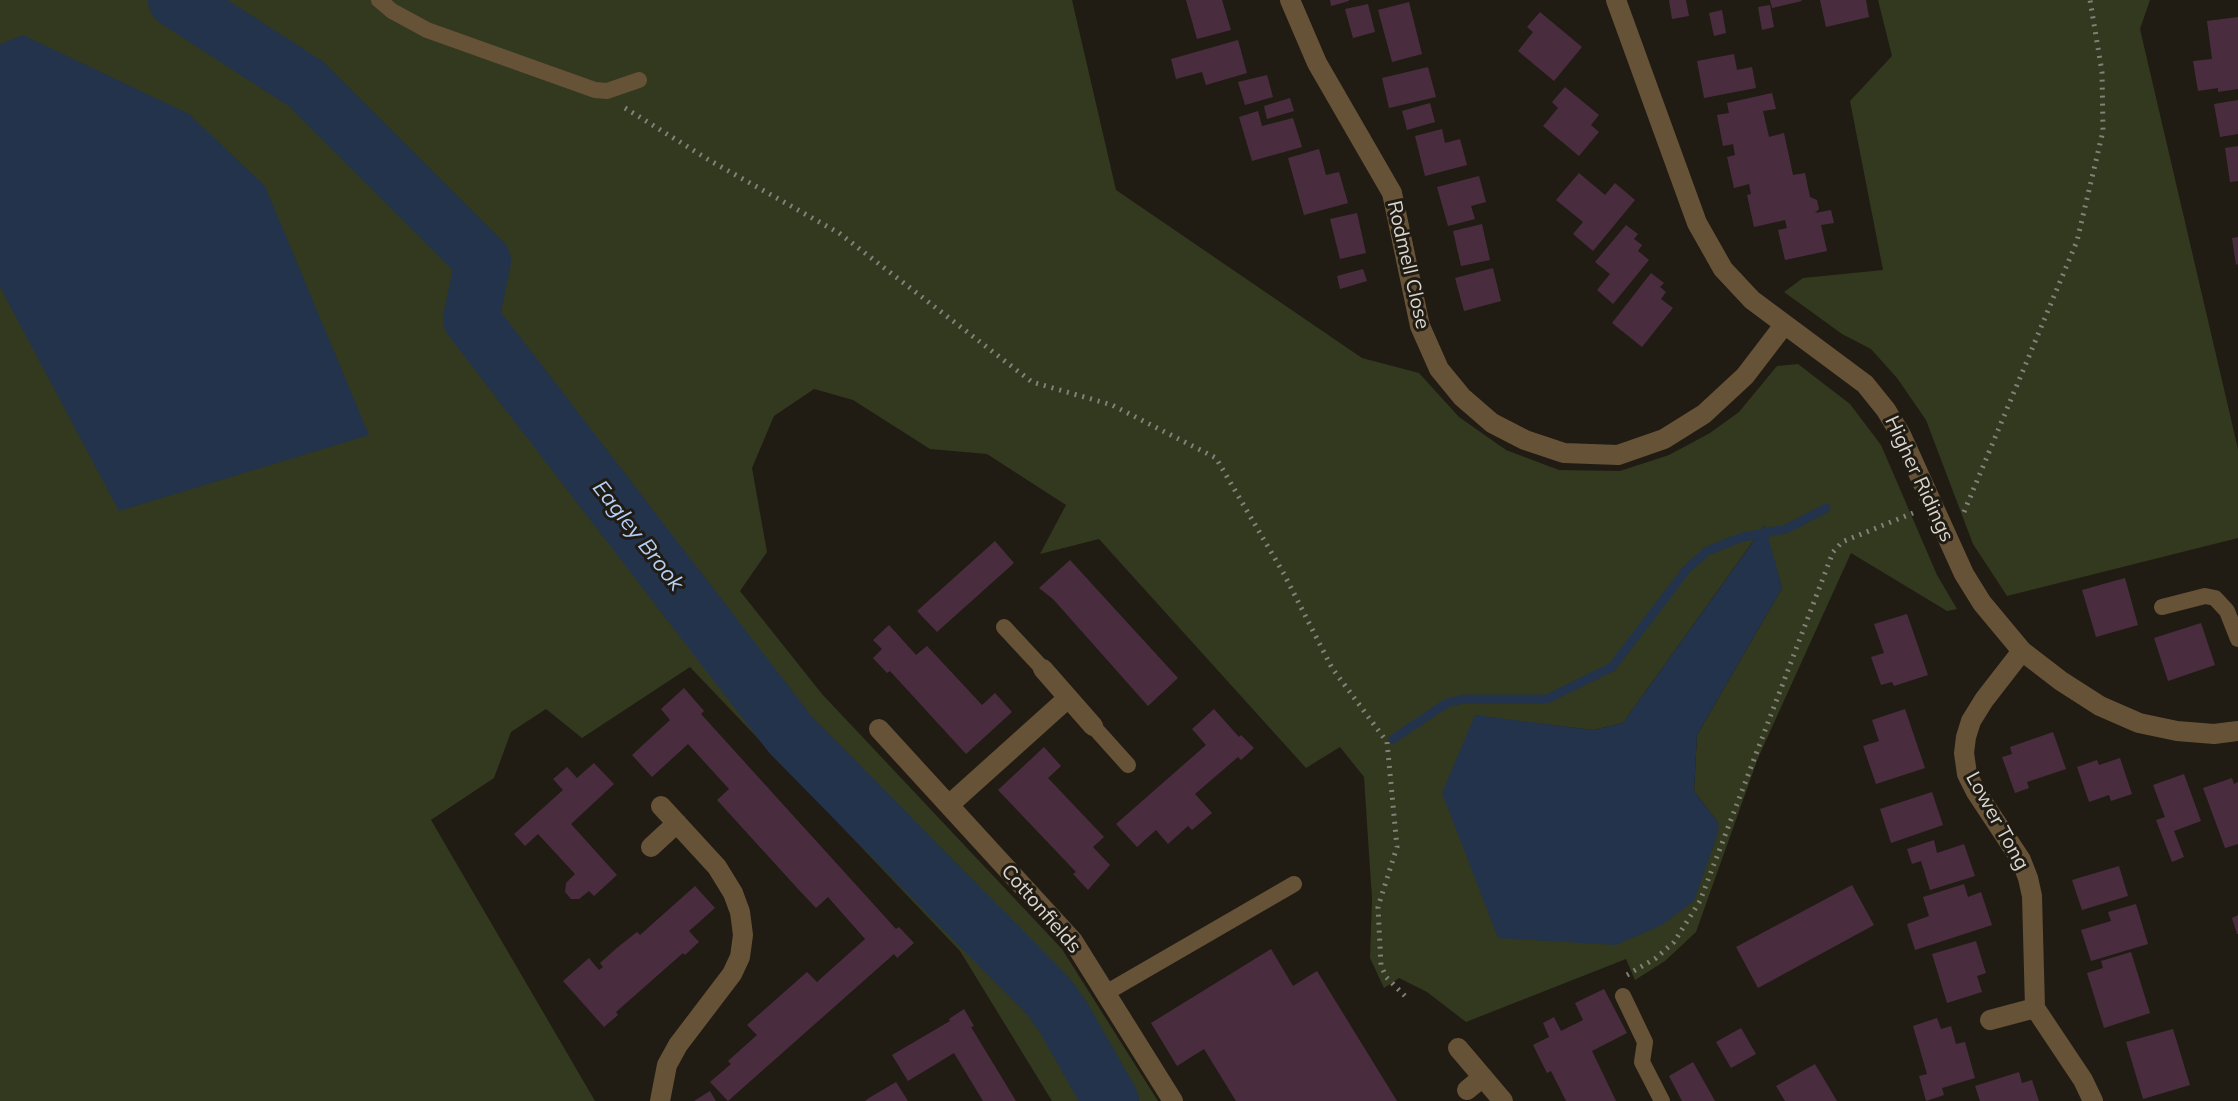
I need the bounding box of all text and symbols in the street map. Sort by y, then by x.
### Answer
street label: Rodmell Close [1382,199,1434,331]
street label: Higher Ridings [1879,412,1959,546]
water label: Eagley Brook [587,475,689,597]
street label: Lower Tong [1960,768,2034,874]
street label: Cottonfields [996,860,1086,958]

